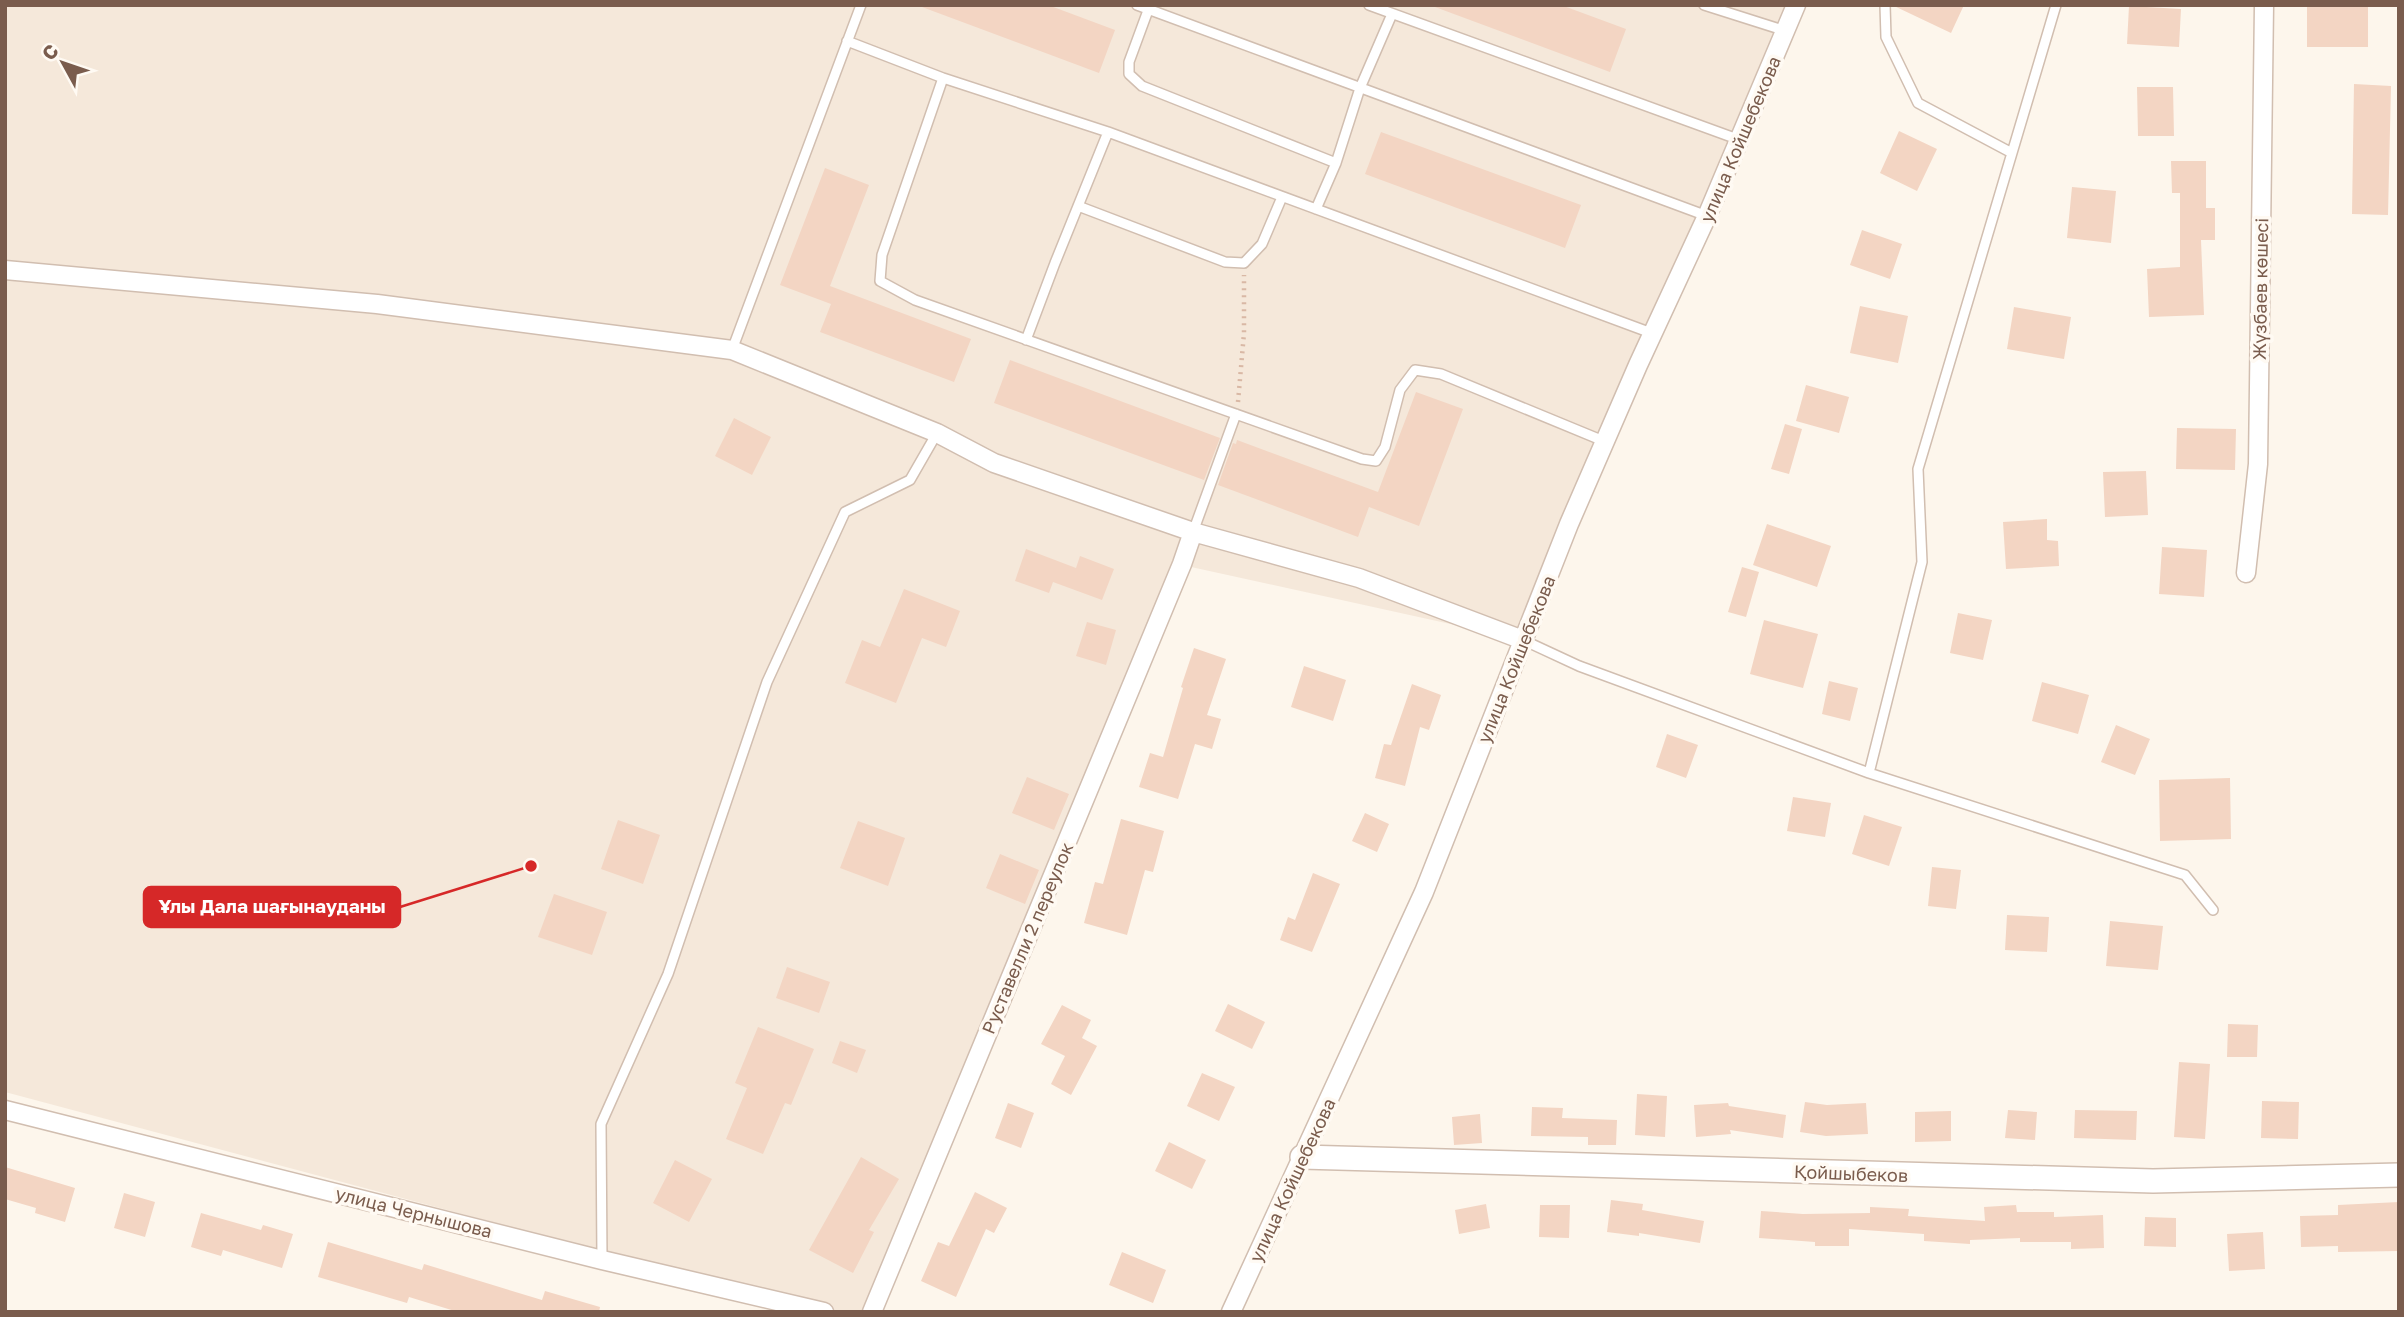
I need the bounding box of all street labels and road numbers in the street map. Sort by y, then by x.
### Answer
street label: улица Койшебекова [1695,53,1785,225]
street label: Жүзбаев көшесі [2248,218,2272,360]
street label: улица Койшебекова [1472,572,1560,746]
street label: Руставелли 2 переулок [977,839,1077,1037]
street label: улица Койшебекова [1244,1094,1340,1266]
street label: Қойшыбеков [1794,1160,1908,1186]
street label: улица Чернышова [333,1182,495,1242]

